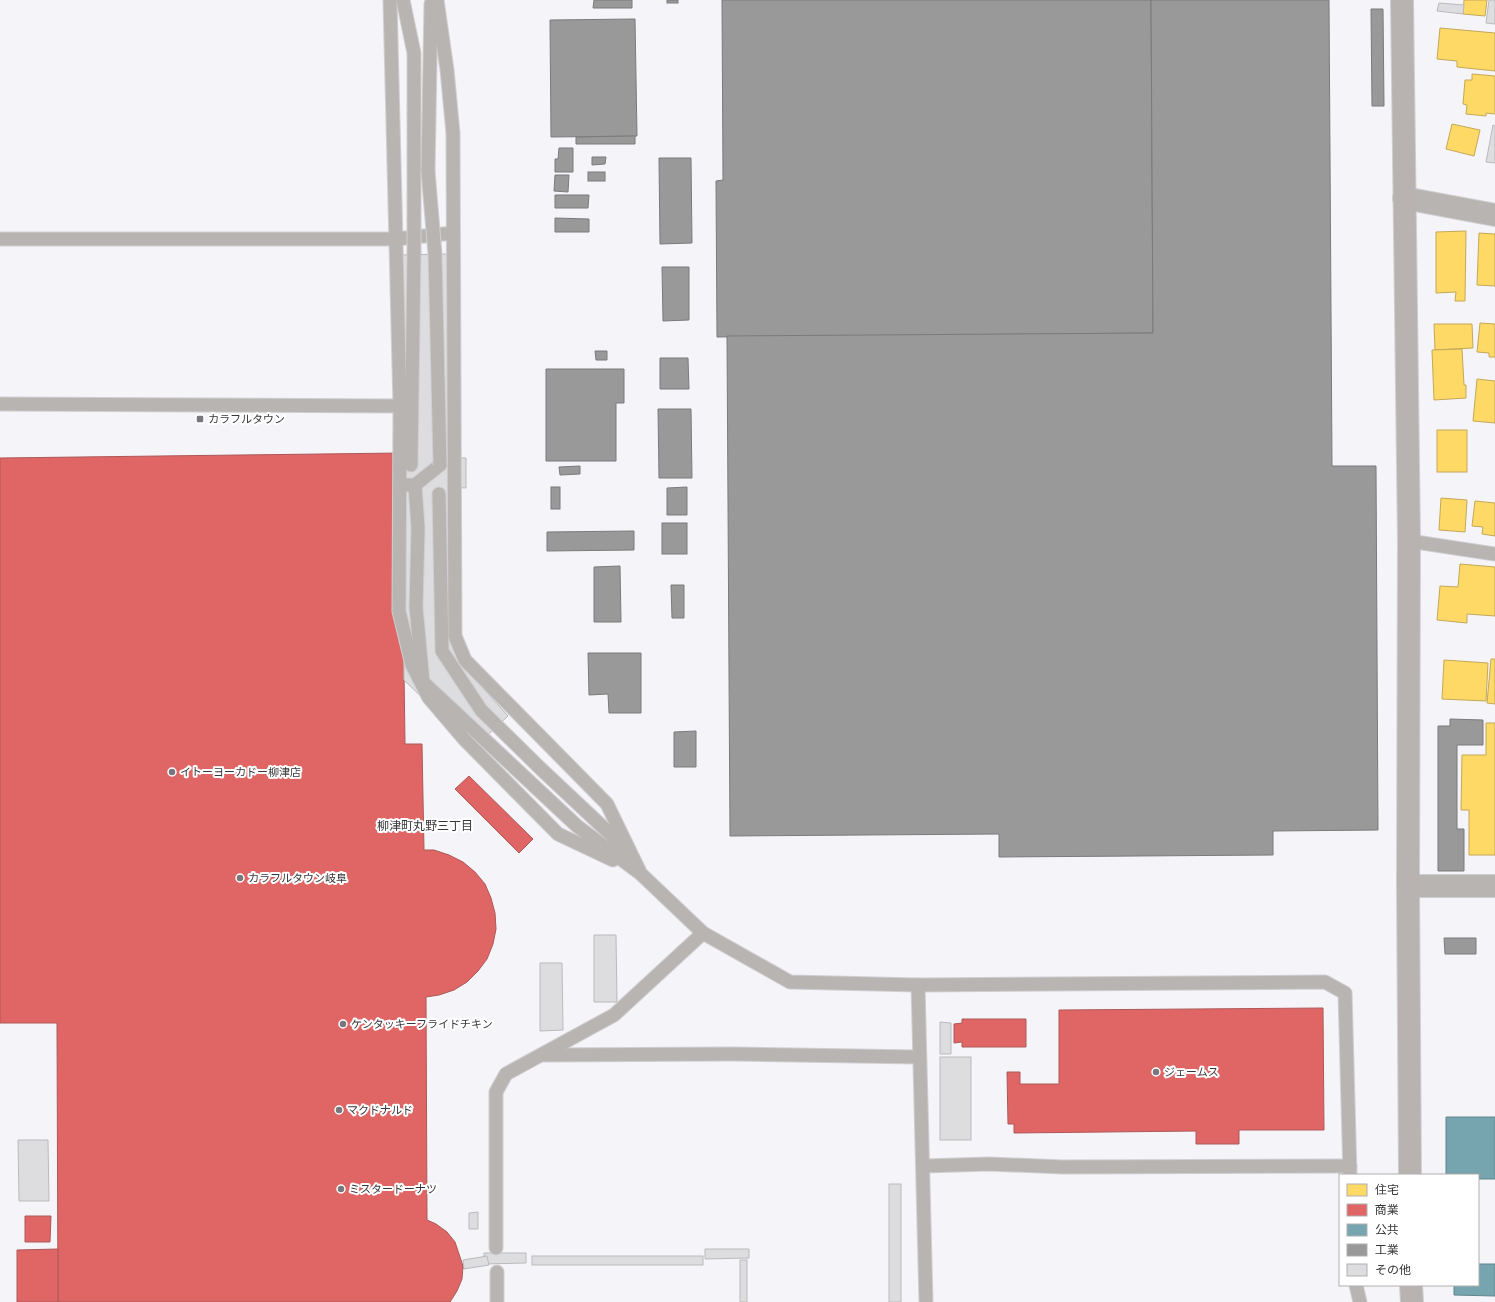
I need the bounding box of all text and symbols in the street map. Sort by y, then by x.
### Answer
place label: カラフルタウン [208,413,285,426]
marker: カラフルタウン [195,414,205,424]
place label: イトーヨーカドー柳津店 [180,766,301,779]
marker: イトーヨーカドー柳津店 [167,767,177,777]
district label: 柳津町丸野三丁目 [377,819,473,833]
place label: カラフルタウン岐阜 [248,872,347,885]
marker: カラフルタウン岐阜 [235,873,245,883]
place label: ケンタッキーフライドチキン [351,1018,493,1031]
marker: ケンタッキーフライドチキン [338,1019,348,1029]
place label: ジェームス [1164,1066,1219,1079]
marker: ジェームス [1151,1067,1161,1077]
place label: マクドナルド [347,1104,413,1117]
marker: マクドナルド [334,1105,344,1115]
legend [1339,1174,1479,1286]
place label: ミスタードーナツ [349,1183,437,1196]
text: 住宅 [1375,1183,1399,1197]
marker: ミスタードーナツ [336,1184,346,1194]
text: 商業 [1375,1203,1399,1217]
text: 公共 [1375,1223,1399,1237]
text: 工業 [1375,1243,1399,1257]
text: その他 [1375,1263,1411,1277]

